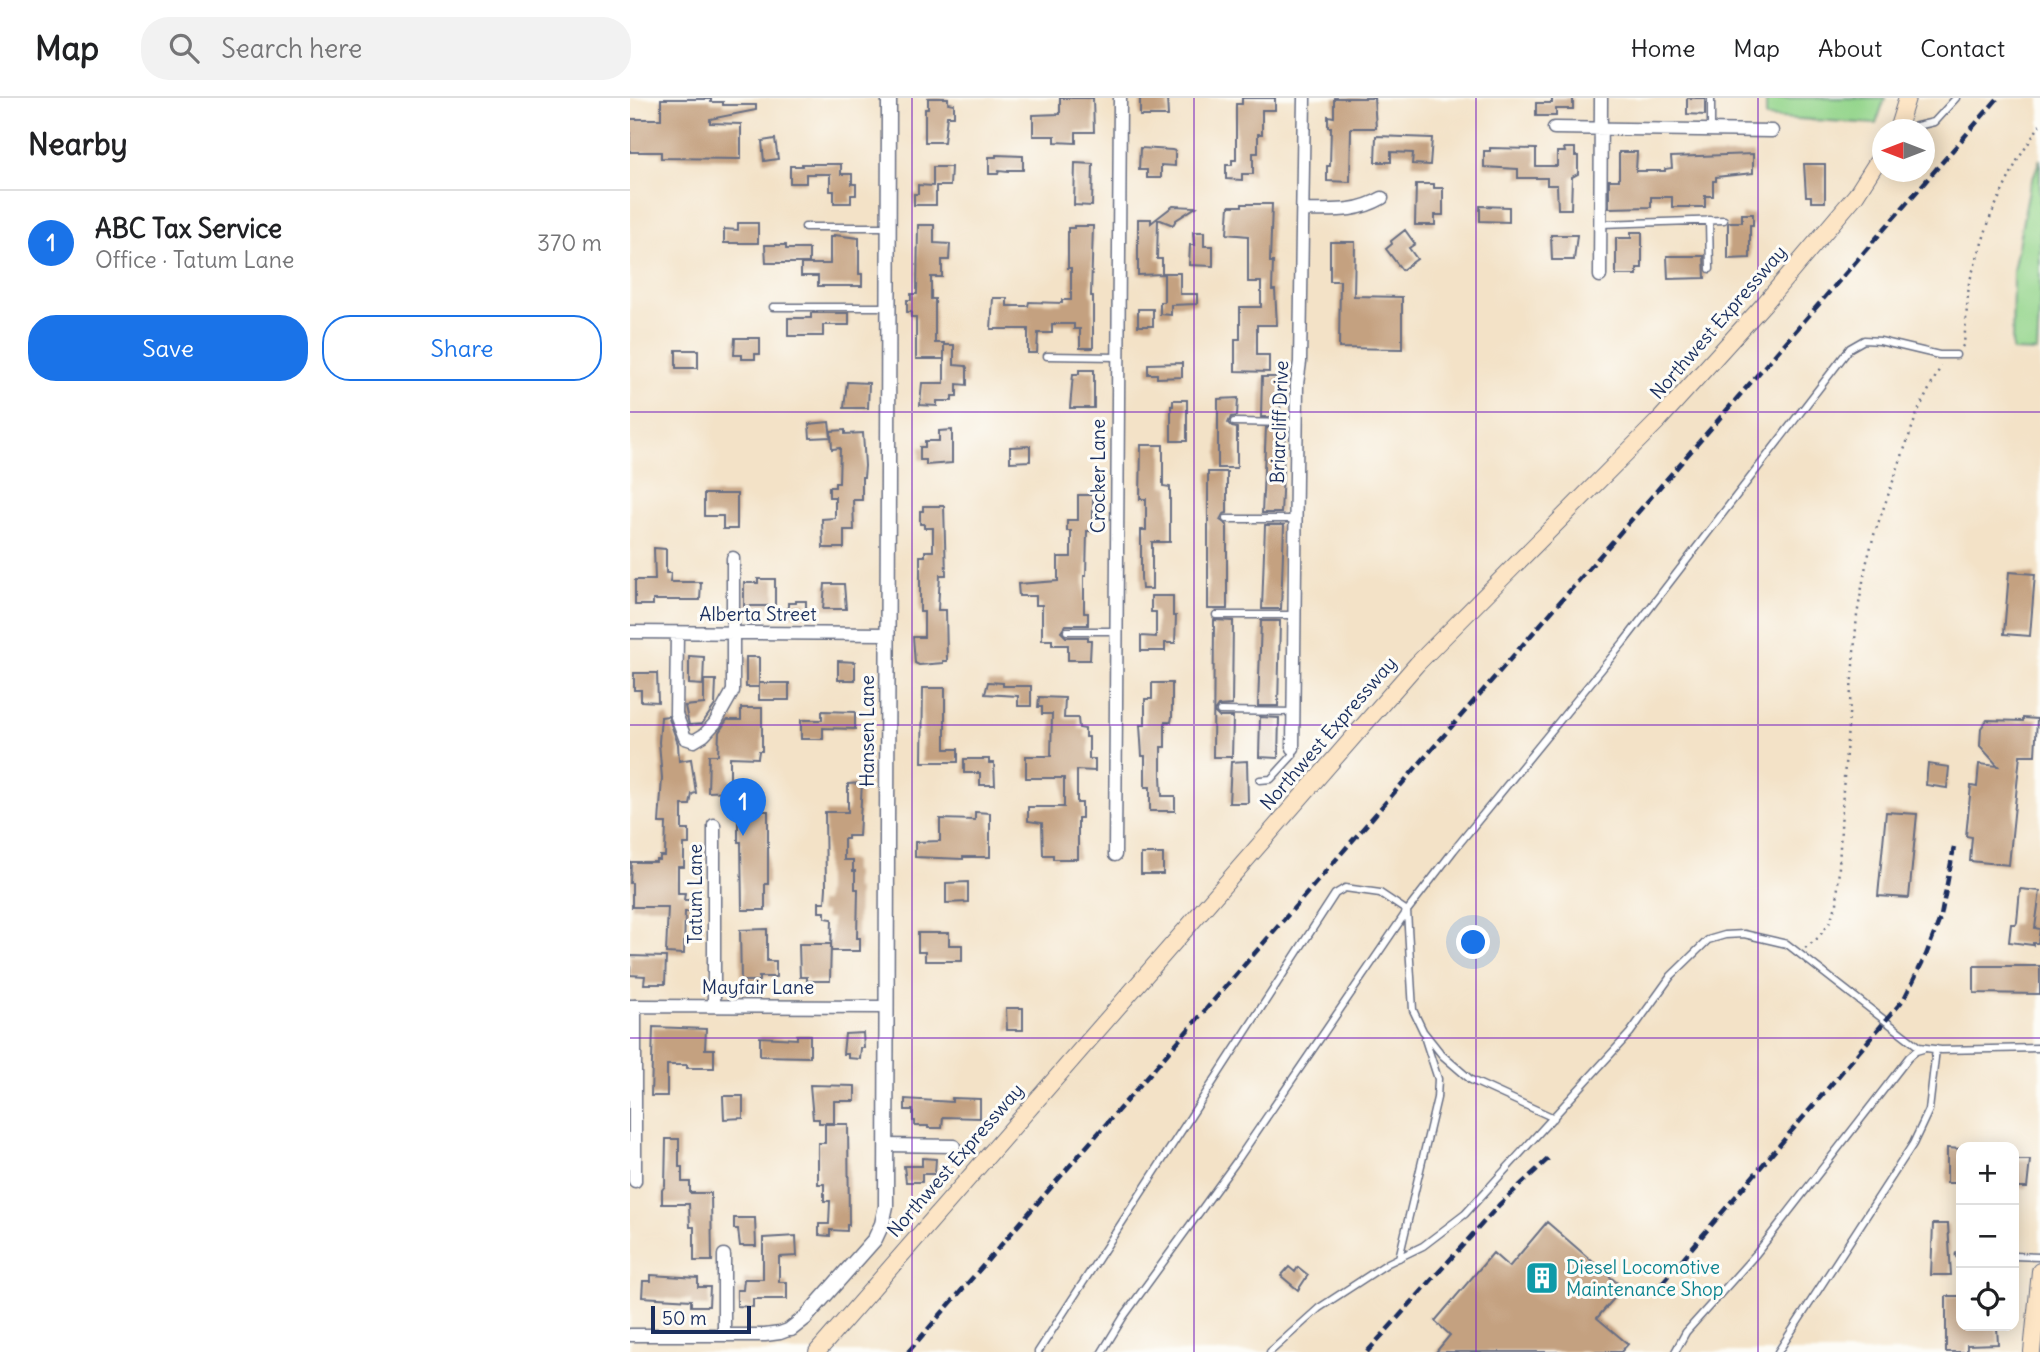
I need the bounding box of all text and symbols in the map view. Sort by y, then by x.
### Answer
search box [141,17,631,80]
text: Map [35,27,99,69]
icon: search [165,29,203,67]
text: Search here [221,32,362,65]
text: Home [1631,33,1695,63]
text: Map [1733,33,1780,63]
text: About [1818,33,1882,63]
text: Contact [1920,33,2005,63]
north arrow [1872,119,1935,182]
text: Nearby [28,125,128,163]
text: ABC Tax Service [95,212,282,245]
text: 1 [46,228,56,257]
text: 370 m [537,228,602,257]
street label: Northwest Expressway [1645,240,1791,404]
text: Office · Tatum Lane [95,245,294,274]
button: Save [28,315,308,381]
button: Share [322,315,602,381]
street label: Briarcliff Drive [1265,360,1293,484]
street label: Crocker Lane [1086,419,1110,533]
street label: Alberta Street [699,602,817,626]
street label: Northwest Expressway [1255,651,1401,815]
street label: Hansen Lane [855,675,879,787]
pin: 1 [720,778,766,836]
street label: Tatum Lane [683,844,707,944]
your location [1456,925,1490,959]
street label: Mayfair Lane [702,975,814,999]
street label: Northwest Expressway [882,1078,1028,1242]
map controls [1956,1142,2019,1331]
button: + [1956,1142,2019,1205]
button: − [1956,1205,2019,1268]
place label: Diesel Locomotive Maintenance Shop [1566,1255,1724,1301]
building icon: Diesel Locomotive Maintenance Shop [1523,1259,1561,1297]
button: locate [1956,1268,2019,1331]
scale bar [651,1303,751,1335]
text: 50 m [662,1306,707,1330]

